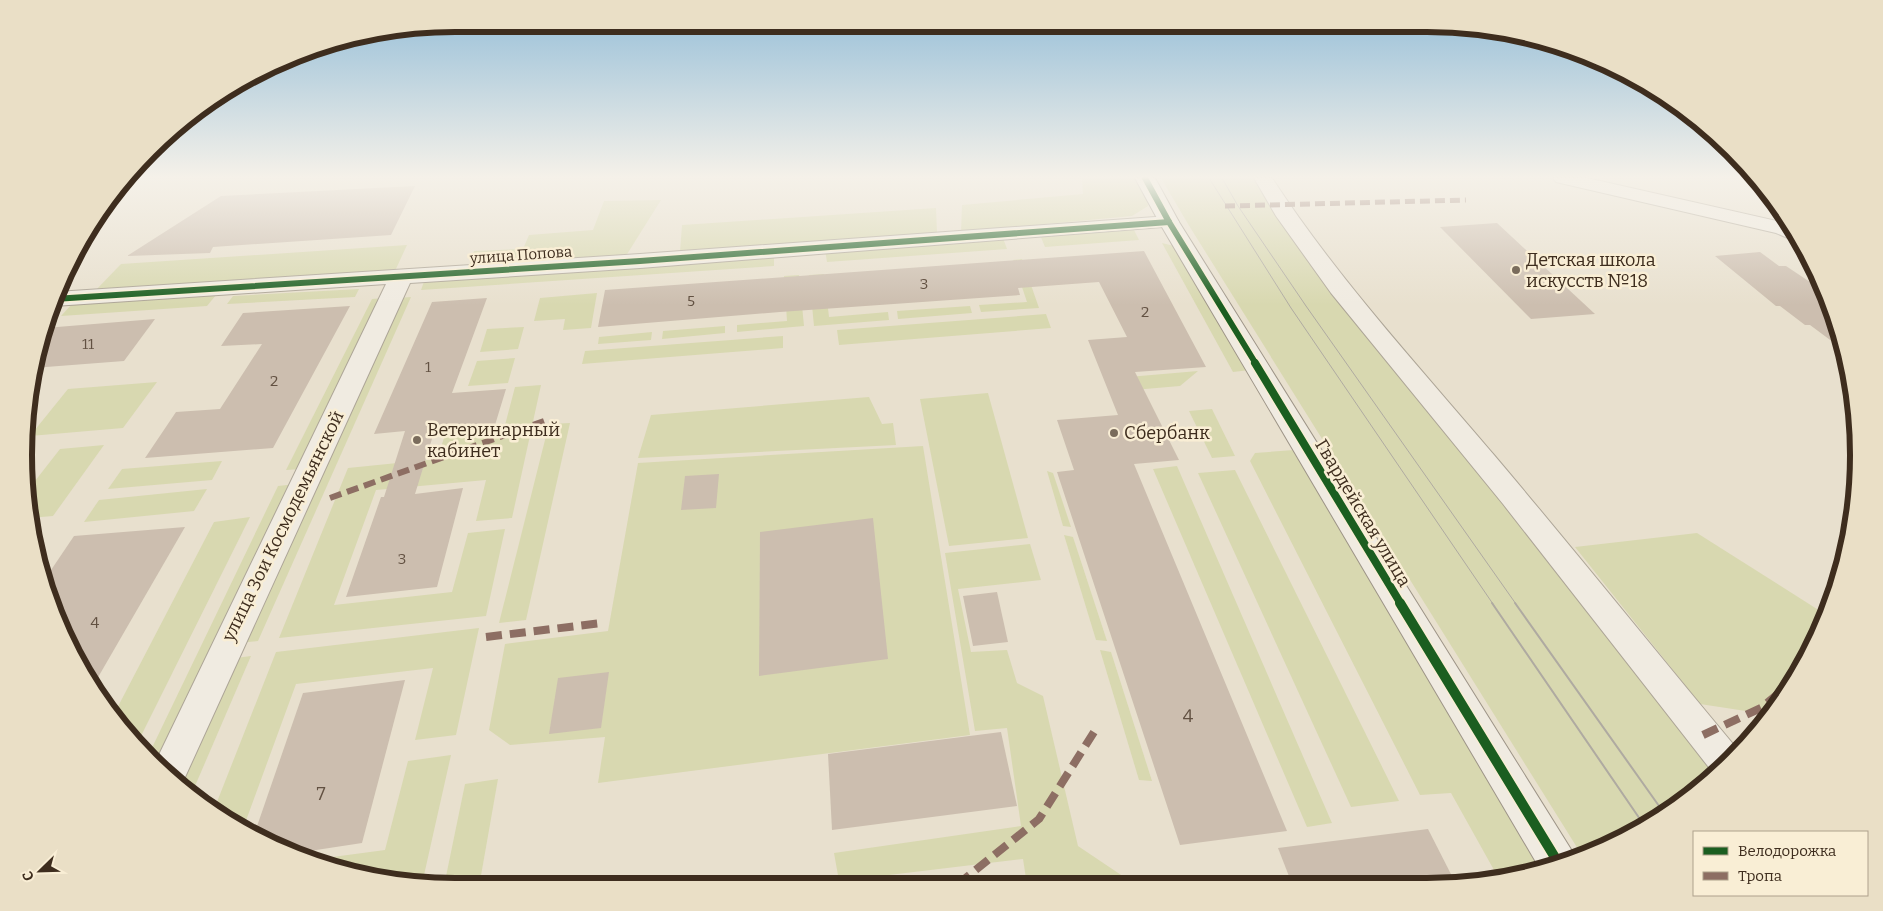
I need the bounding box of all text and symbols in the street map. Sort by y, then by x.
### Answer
street label: улица Попова [468,242,573,268]
place label: Детская школа искусств №18 [1526,249,1656,292]
marker: Детская школа искусств №18 [1510,264,1522,276]
house number: 3 [920,275,928,293]
house number: 5 [687,292,695,310]
house number: 2 [1141,303,1149,321]
house number: 11 [82,335,94,353]
house number: 1 [425,358,431,376]
house number: 2 [270,372,278,390]
street label: улица Зои Космодемьянской [217,407,349,646]
place label: Ветеринарный кабинет [427,419,560,462]
place label: Сбербанк [1124,422,1210,444]
marker: Сбербанк [1108,427,1120,439]
marker: Ветеринарный кабинет [411,434,423,446]
street label: Гвардейская улица [1310,435,1416,591]
house number: 3 [398,550,406,568]
house number: 4 [91,614,100,632]
house number: 4 [1183,705,1194,727]
house number: 7 [316,783,326,805]
legend [1693,831,1868,896]
text: Велодорожка [1738,842,1836,860]
north arrow [15,846,65,896]
text: Тропа [1738,867,1782,885]
text: С [19,868,38,883]

